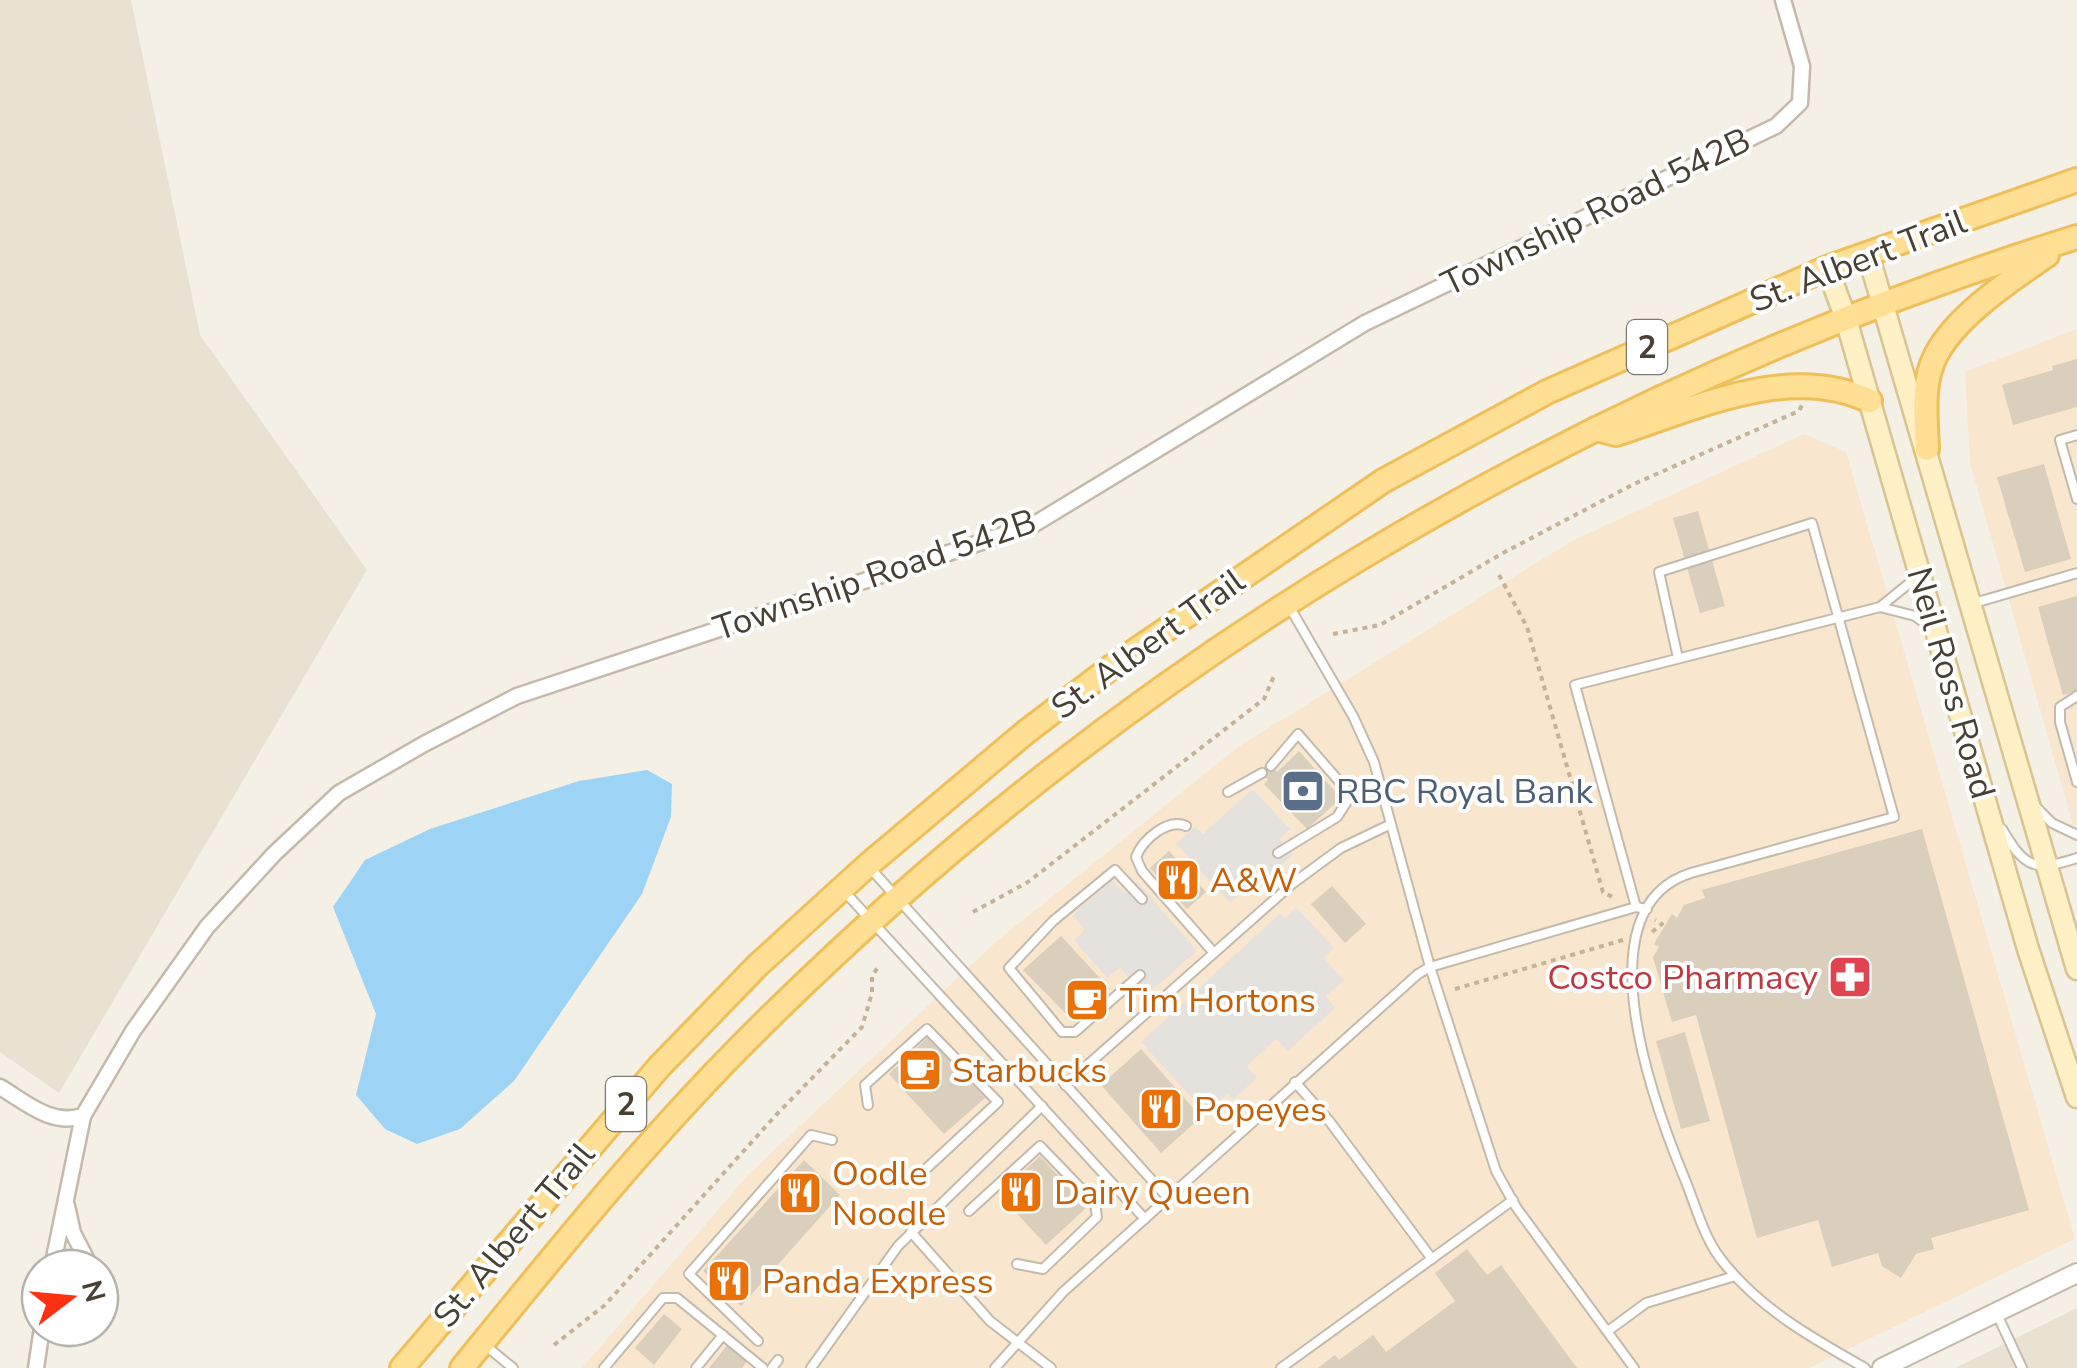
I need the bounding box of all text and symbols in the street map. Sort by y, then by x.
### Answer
street label: Township Road 542B [1434,117,1758,307]
street label: St. Albert Trail [1743,198,1974,324]
road number: 2 [1627,320,1667,374]
street label: Township Road 542B [707,498,1043,652]
street label: St. Albert Trail [1042,557,1255,730]
street label: Neil Ross Road [1896,562,2006,804]
bank icon: RBC Royal Bank [1280,768,1326,814]
place label: RBC Royal Bank [1336,768,1593,815]
restaurant icon: A&W [1155,857,1201,903]
place label: A&W [1210,857,1297,904]
place label: Costco Pharmacy [1547,954,1818,1001]
pharmacy icon: Costco Pharmacy [1827,954,1873,1000]
cafe icon: Tim Hortons [1064,977,1110,1023]
place label: Tim Hortons [1120,977,1316,1024]
cafe icon: Starbucks [897,1047,943,1093]
place label: Starbucks [952,1047,1107,1094]
road number: 2 [606,1077,646,1131]
restaurant icon: Popeyes [1138,1086,1184,1132]
place label: Popeyes [1194,1086,1327,1133]
street label: St. Albert Trail [423,1132,606,1338]
place label: Oodle Noodle [832,1150,946,1237]
restaurant icon: Dairy Queen [998,1169,1044,1215]
place label: Dairy Queen [1054,1169,1251,1216]
restaurant icon: Oodle Noodle [777,1170,823,1216]
north arrow [20,1248,120,1348]
restaurant icon: Panda Express [706,1258,752,1304]
place label: Panda Express [762,1258,993,1305]
text: N [72,1276,114,1307]

